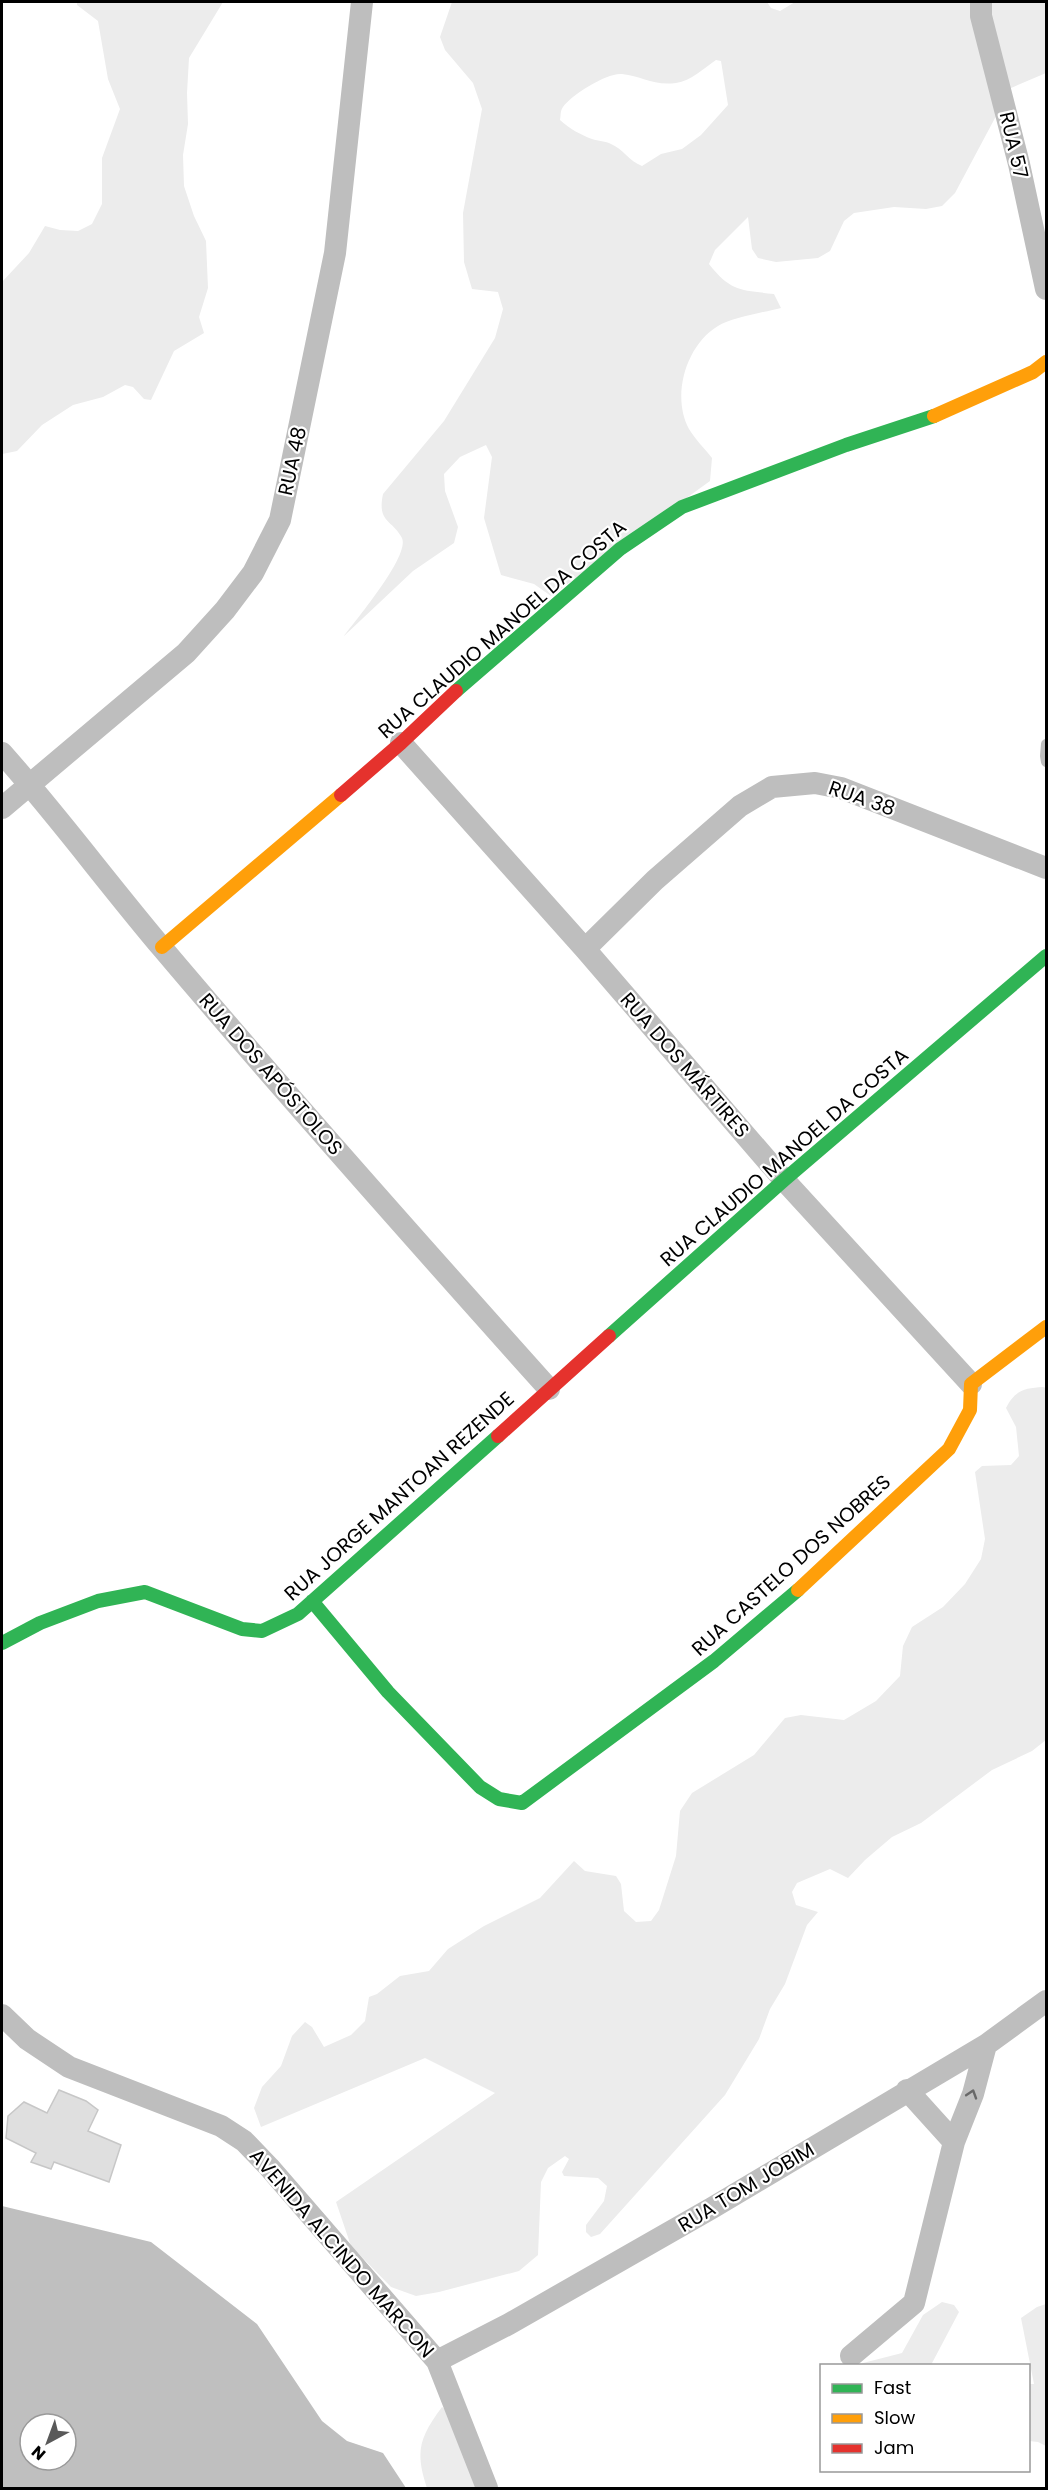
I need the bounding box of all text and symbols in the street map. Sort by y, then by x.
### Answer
street label: RUA 57 [993,109,1035,181]
street label: RUA 48 [271,424,313,498]
street label: RUA CLAUDIO MANOEL DA COSTA [372,513,632,745]
street label: RUA 38 [825,774,899,822]
street label: RUA DOS MÁRTIRES [614,986,756,1144]
street label: RUA DOS APÓSTOLOS [193,987,349,1161]
street label: RUA CLAUDIO MANOEL DA COSTA [654,1041,914,1273]
street label: RUA JORGE MANTOAN REZENDE [278,1385,520,1607]
street label: RUA CASTELO DOS NOBRES [685,1468,897,1662]
one-way arrow [965,2090,978,2100]
street label: RUA TOM JOBIM [673,2135,819,2239]
street label: AVENIDA ALCINDO MARCON [243,2142,441,2364]
legend [820,2364,1030,2472]
text: Fast [874,2375,911,2400]
text: Slow [874,2405,916,2430]
north arrow [18,2412,78,2472]
text: Jam [874,2435,914,2460]
text: N [26,2440,51,2466]

